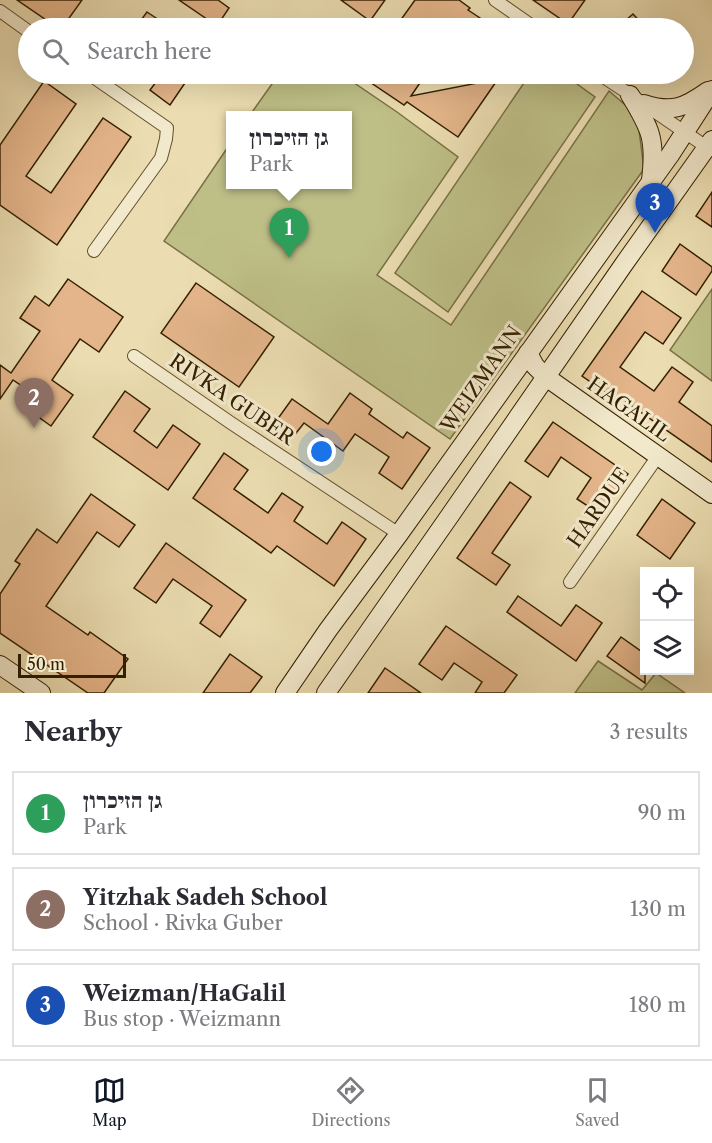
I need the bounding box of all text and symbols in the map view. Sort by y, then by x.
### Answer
search box [18,18,694,84]
icon: search [39,35,72,68]
text: Search here [87,38,212,65]
popup [226,111,352,189]
text: גן הזיכרון [249,124,329,151]
text: Park [249,152,293,176]
pin: 3 [636,184,674,233]
pin: 1 [270,208,308,258]
street label: WEIZMANN [435,321,527,438]
street label: RIVKA GUBER [165,348,300,450]
street label: HAGALIL [583,372,675,446]
pin: 2 [15,378,54,428]
your location [307,437,336,466]
street label: HARDUF [562,464,634,552]
map controls [640,567,694,675]
button: locate [640,567,694,621]
button: layers [640,621,694,675]
scale bar [18,651,126,678]
text: 50 m [27,654,65,674]
text: Nearby [24,716,122,748]
text: 3 results [610,720,688,744]
text: גן הזיכרון [83,787,162,814]
text: 1 [41,801,50,825]
text: 90 m [638,801,686,825]
text: Park [83,815,126,839]
text: Yitzhak Sadeh School [83,884,328,911]
text: 2 [40,897,51,921]
text: 130 m [630,897,686,921]
text: School · Rivka Guber [83,911,283,935]
text: Weizman/HaGalil [83,980,286,1007]
text: 3 [40,993,51,1017]
text: 180 m [629,993,686,1017]
text: Bus stop · Weizmann [83,1007,281,1031]
tab: Map [92,1074,127,1130]
tab: Directions [311,1074,390,1130]
tab: Saved [575,1074,620,1130]

